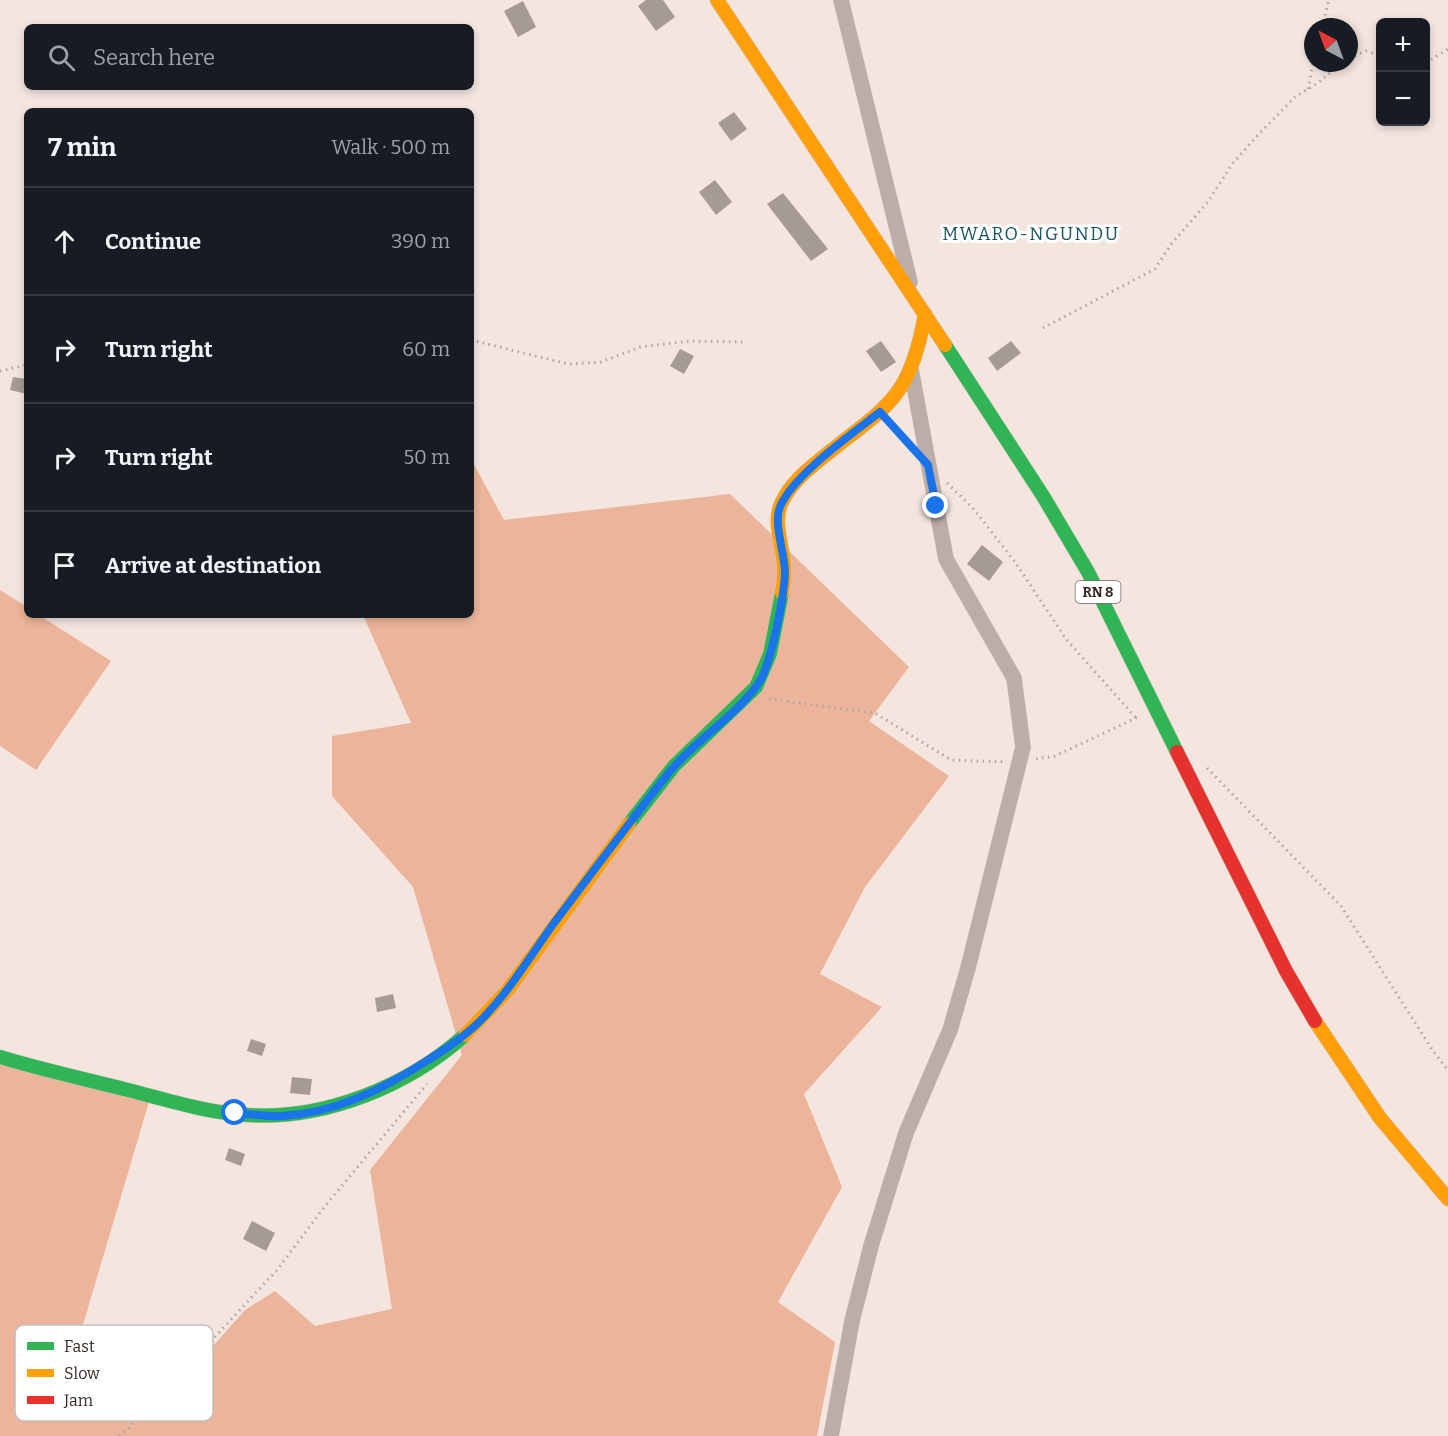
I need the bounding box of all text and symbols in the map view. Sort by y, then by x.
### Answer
north arrow [1304,18,1358,72]
map controls [1376,18,1430,126]
button: + [1376,18,1430,72]
search box [24,24,474,90]
icon: search [45,41,78,74]
text: Search here [93,44,215,71]
button: − [1376,72,1430,126]
text: 7 min [48,132,116,163]
text: Walk · 500 m [332,135,450,159]
district label: MWARO-NGUNDU [942,223,1120,245]
icon: ahead [48,225,81,258]
text: Continue [105,228,201,255]
text: 390 m [391,229,450,253]
icon: right [48,333,81,366]
text: Turn right [105,336,213,363]
text: 60 m [402,337,450,361]
icon: right [48,441,81,474]
text: Turn right [105,444,213,471]
text: 50 m [403,445,450,469]
route end [922,492,948,518]
icon: arrive [48,549,81,582]
text: Arrive at destination [105,552,321,579]
road number: RN 8 [1076,581,1120,603]
route start [221,1099,247,1125]
legend [15,1325,213,1421]
text: Fast [64,1337,95,1356]
text: Slow [64,1364,100,1383]
text: Jam [63,1391,93,1410]

